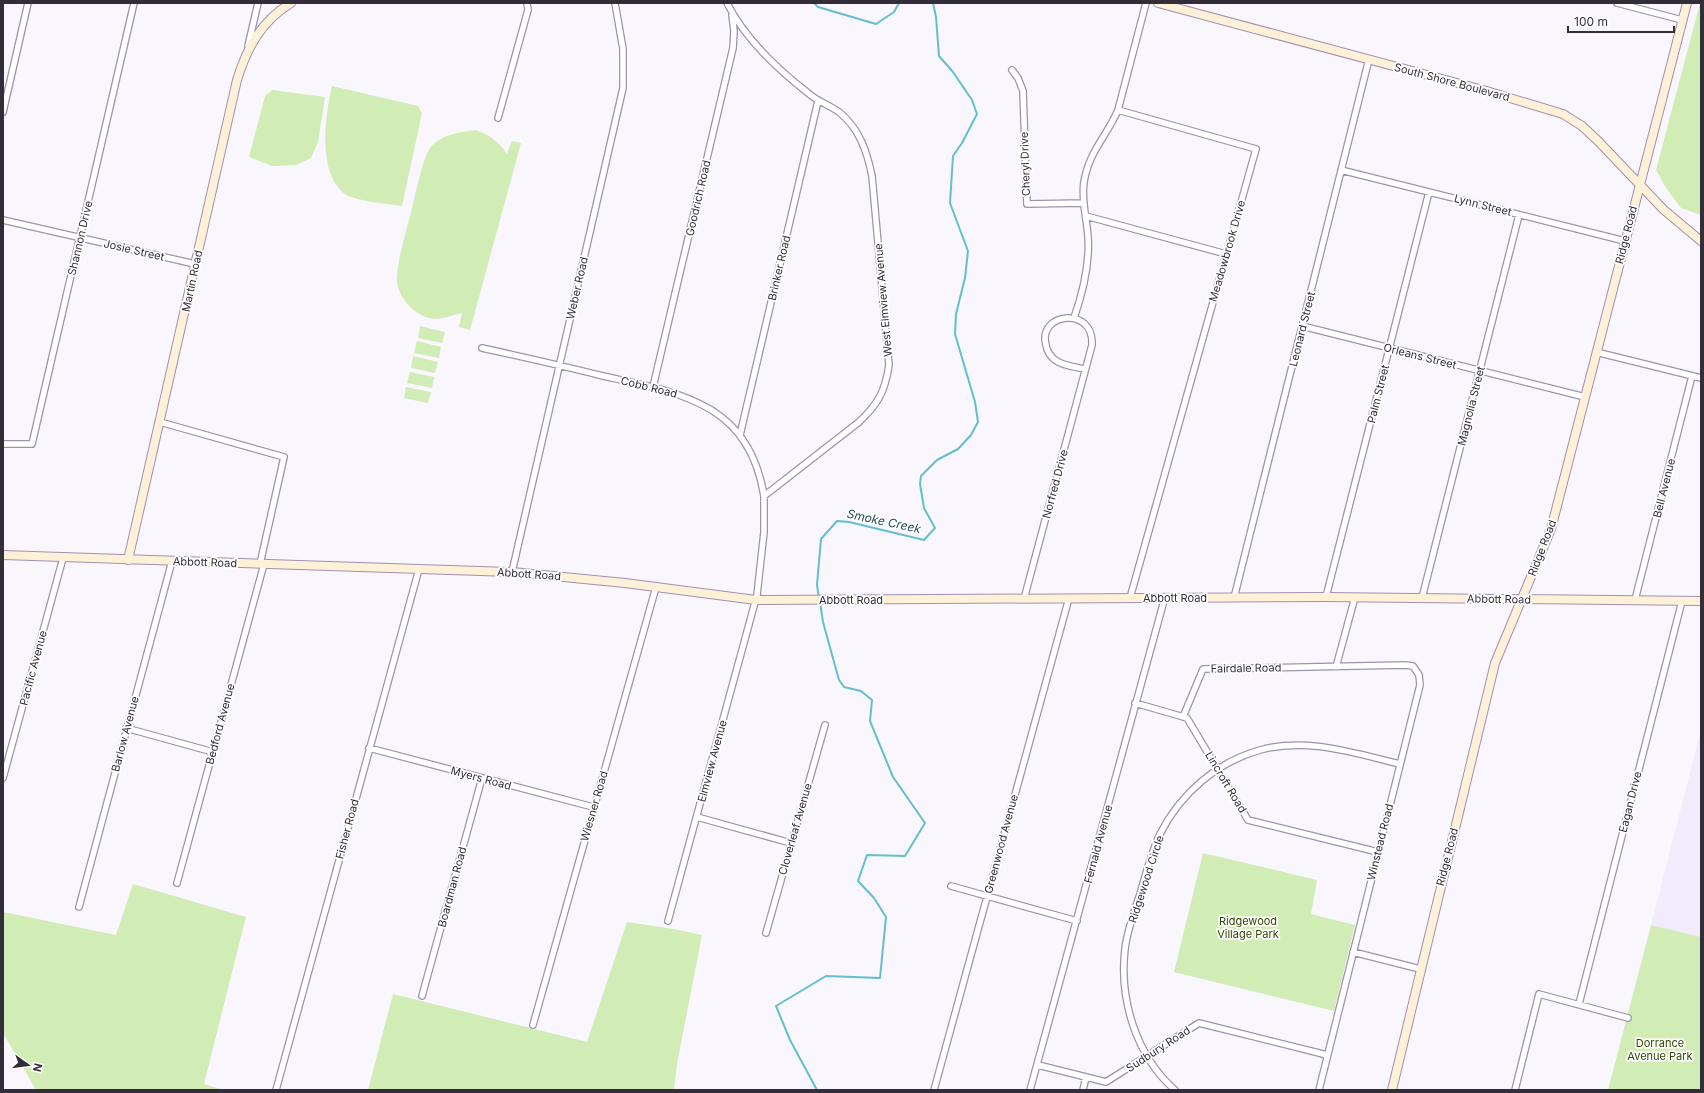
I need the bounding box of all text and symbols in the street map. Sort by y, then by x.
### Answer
scale bar [1568,8,1674,34]
text: 100 m [1574,14,1608,29]
street label: South Shore Boulevard [1393,60,1511,104]
street label: Cheryl Drive [1017,131,1033,197]
street label: Goodrich Road [682,159,714,237]
street label: Lynn Street [1453,191,1514,219]
street label: Shannon Drive [65,199,95,277]
street label: Meadowbrook Drive [1206,199,1248,303]
street label: Ridge Road [1612,205,1640,265]
street label: Brinker Road [765,234,793,302]
street label: Josie Street [102,236,166,264]
street label: West Elmview Avenue [871,243,895,357]
street label: Martin Road [179,249,205,313]
street label: Weber Road [563,255,591,321]
street label: Leonard Street [1286,290,1318,368]
street label: Orleans Street [1382,340,1458,372]
street label: Palm Street [1364,363,1392,425]
street label: Magnolia Street [1454,364,1488,447]
street label: Cobb Road [619,373,679,401]
street label: Norfred Drive [1039,448,1071,520]
street label: Bell Avenue [1650,457,1678,519]
water label: Smoke Creek [846,506,923,536]
street label: Ridge Road [1525,518,1559,578]
street label: Abbott Road [173,554,237,570]
street label: Abbott Road [496,565,562,583]
street label: Abbott Road [1143,591,1207,605]
street label: Abbott Road [1467,591,1531,607]
street label: Abbott Road [819,593,883,607]
street label: Pacific Avenue [16,629,50,707]
street label: Fairdale Road [1211,660,1281,676]
street label: Bedford Avenue [202,682,238,766]
street label: Barlow Avenue [108,695,142,773]
street label: Elmview Avenue [694,718,730,804]
street label: Lincroft Road [1202,749,1250,815]
street label: Myers Road [449,763,513,793]
street label: Wiesner Road [577,769,611,843]
street label: Eagan Drive [1616,770,1644,834]
street label: Cloverleaf Avenue [775,781,815,877]
street label: Greenwood Avenue [981,793,1021,895]
street label: Fisher Road [332,797,362,861]
street label: Winstead Road [1364,802,1396,882]
street label: Fernald Avenue [1081,803,1115,885]
street label: Ridge Road [1433,827,1461,887]
street label: Ridgewood Circle [1125,833,1167,925]
street label: Boardman Road [435,845,469,929]
park label: Ridgewood Village Park [1217,914,1279,941]
street label: Sudbury Road [1123,1023,1193,1075]
park label: Dorrance Avenue Park [1627,1036,1693,1063]
north arrow [8,1045,48,1085]
text: N [30,1062,46,1073]

